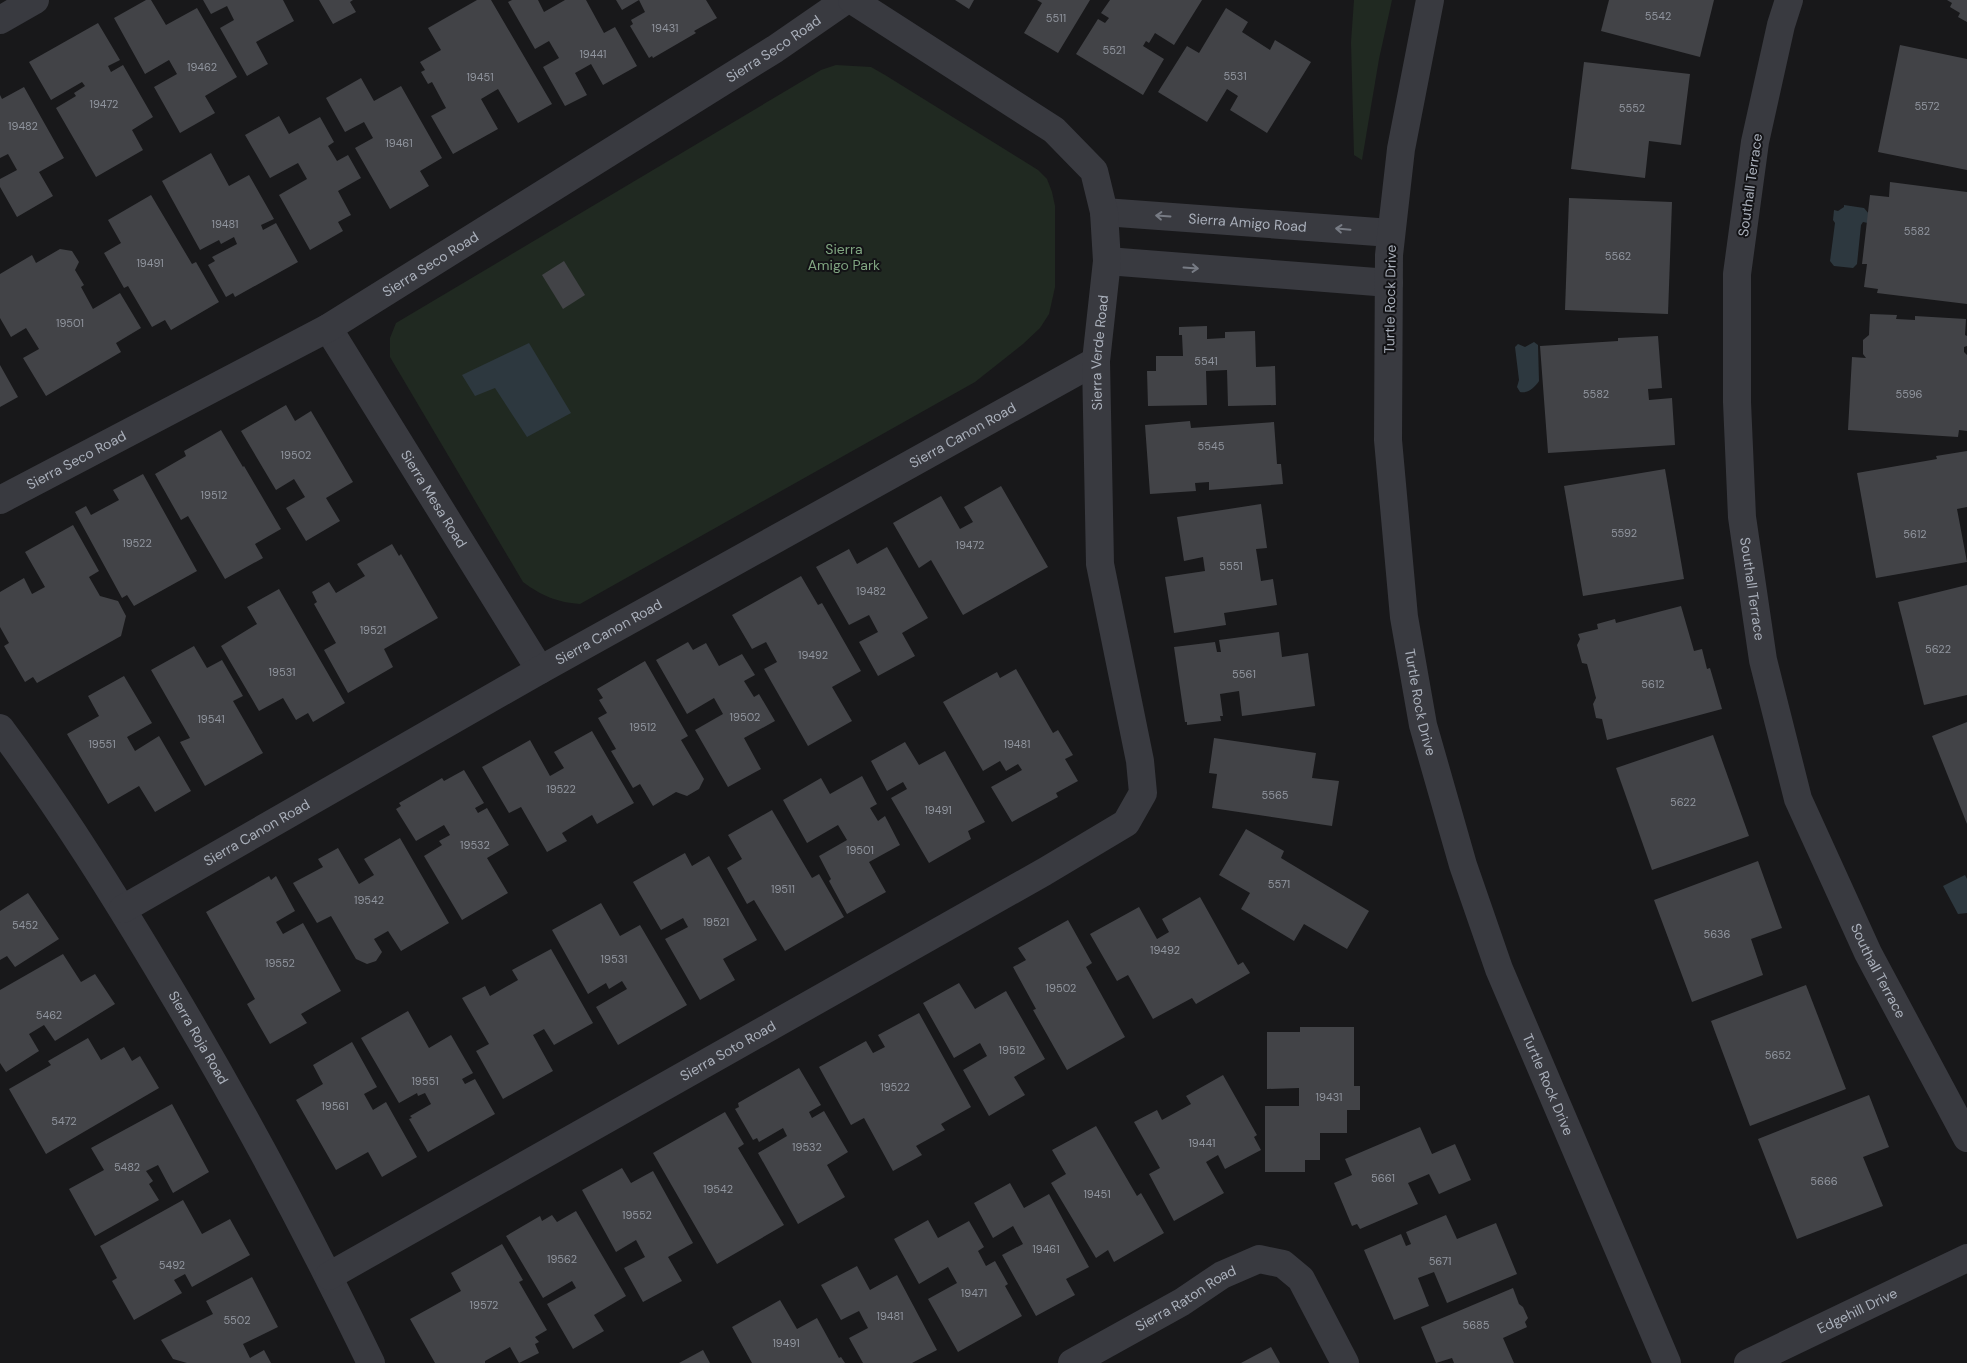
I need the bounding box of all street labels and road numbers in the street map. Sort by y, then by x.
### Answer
street label: Sierra Seco Road [723,11,824,86]
street label: Southall Terrace [1734,132,1766,238]
street label: Sierra Amigo Road [1188,209,1307,236]
street label: Sierra Seco Road [379,227,482,301]
street label: Turtle Rock Drive [1380,244,1400,354]
street label: Sierra Verde Road [1087,294,1112,410]
street label: Sierra Canon Road [906,398,1019,472]
street label: Sierra Seco Road [23,427,129,494]
street label: Sierra Mesa Road [397,447,471,551]
street label: Southall Terrace [1736,536,1769,642]
street label: Sierra Canon Road [552,595,665,669]
street label: Turtle Rock Drive [1401,647,1440,758]
street label: Sierra Canon Road [200,795,313,870]
street label: Southall Terrace [1847,921,1910,1021]
street label: Sierra Roja Road [164,988,233,1087]
street label: Sierra Soto Road [677,1016,779,1085]
street label: Turtle Rock Drive [1519,1031,1578,1138]
street label: Sierra Raton Road [1132,1261,1239,1335]
street label: Edgehill Drive [1814,1284,1900,1338]

